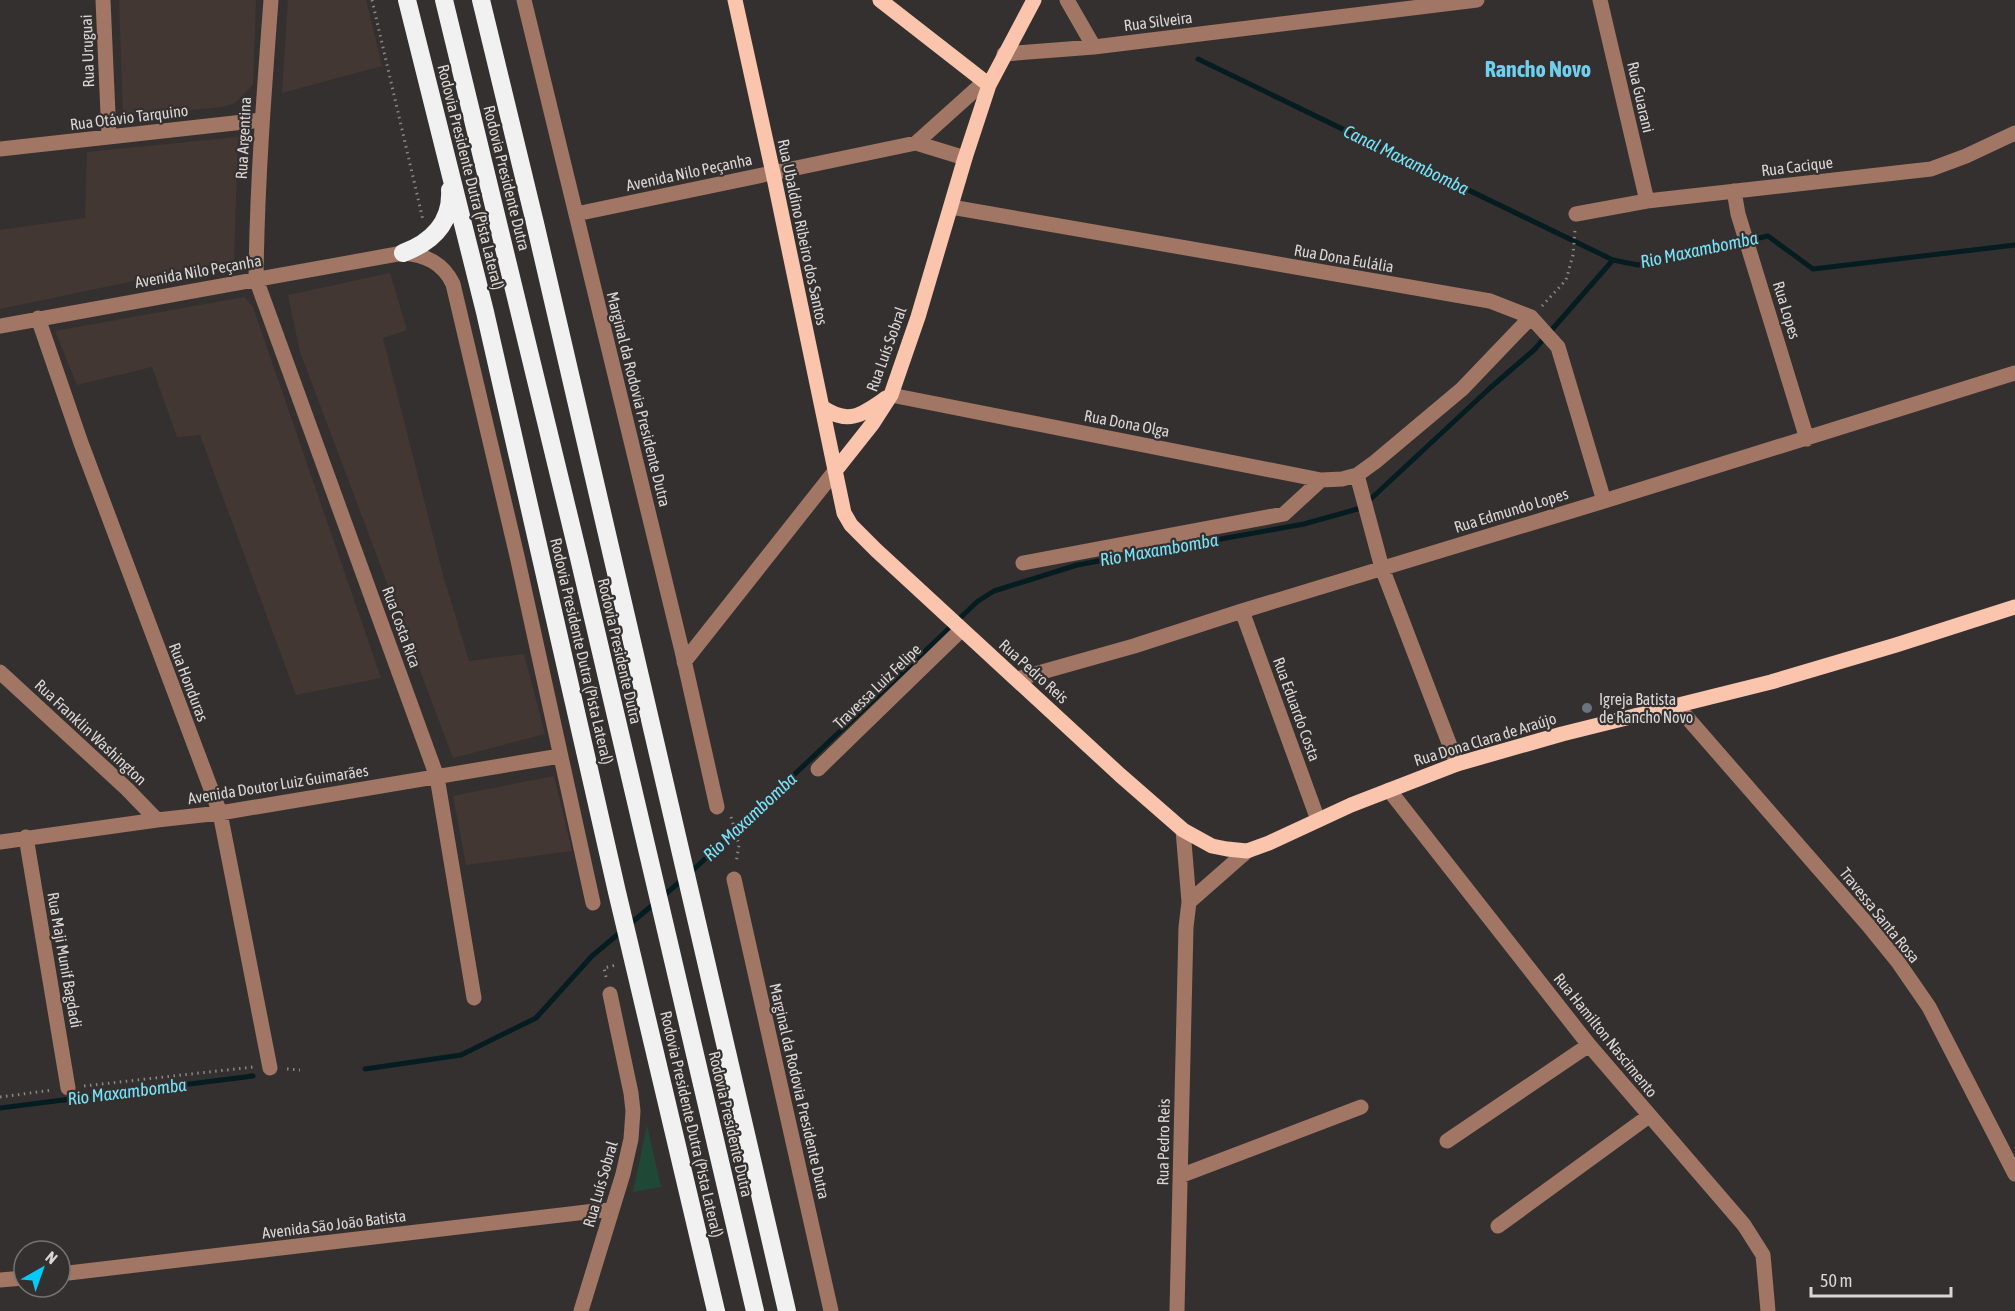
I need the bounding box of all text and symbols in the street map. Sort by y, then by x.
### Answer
street label: Rua Silveira [1123,8,1193,34]
street label: Rua Uruguai [77,14,98,88]
district label: Rancho Novo [1485,56,1591,82]
street label: Rua Guarani [1624,60,1658,134]
street label: Rodovia Presidente Dutra (Pista Lateral) [434,62,508,292]
street label: Rua Argentina [232,96,255,180]
street label: Rua Otávio Tarquino [69,101,189,134]
street label: Rodovia Presidente Dutra [480,103,534,253]
water label: Canal Maxambomba [1340,120,1473,199]
street label: Rua Ubaldino Ribeiro dos Santos [774,137,832,327]
street label: Avenida Nilo Peçanha [624,150,754,195]
street label: Rua Cacique [1760,153,1834,180]
water label: Rio Maxambomba [1638,227,1760,272]
street label: Rua Dona Eulália [1293,240,1395,276]
street label: Avenida Nilo Peçanha [133,251,263,292]
street label: Rua Lopes [1769,279,1804,342]
street label: Marginal da Rodovia Presidente Dutra [603,290,674,509]
street label: Rua Luís Sobral [862,304,910,394]
street label: Rua Dona Olga [1083,406,1171,441]
street label: Rua Edmundo Lopes [1452,484,1571,537]
water label: Rio Maxambomba [1098,529,1220,570]
street label: Rodovia Presidente Dutra (Pista Lateral) [546,536,617,766]
street label: Rodovia Presidente Dutra [594,576,646,726]
street label: Rua Costa Rica [379,584,425,670]
street label: Rua Pedro Reis [996,635,1073,707]
street label: Rua Honduras [166,640,212,724]
street label: Travessa Luiz Felipe [830,640,925,733]
street label: Rua Eduardo Costa [1270,655,1324,763]
street label: Rua Franklin Washington [31,676,151,789]
place label: Igreja Batista de Rancho Novo [1599,690,1693,726]
marker: Igreja Batista de Rancho Novo [1580,701,1594,715]
street label: Rua Dona Clara de Araújo [1412,709,1559,770]
street label: Avenida Doutor Luiz Guimarães [186,761,370,807]
water label: Rio Maxambomba [699,768,801,865]
street label: Travessa Santa Rosa [1836,864,1924,966]
street label: Rua Maji Munif Bagdadi [43,891,86,1029]
street label: Rua Hamilton Nascimento [1551,969,1661,1101]
street label: Marginal da Rodovia Presidente Dutra [765,981,834,1201]
street label: Rodovia Presidente Dutra (Pista Lateral) [656,1009,727,1239]
street label: Rodovia Presidente Dutra [705,1049,757,1199]
water label: Rio Maxambomba [66,1074,188,1109]
street label: Rua Pedro Reis [1153,1098,1173,1186]
street label: Rua Luís Sobral [579,1138,621,1229]
street label: Avenida São João Batista [261,1206,407,1242]
north arrow [12,1239,72,1299]
text: N [42,1248,61,1267]
scale bar [1811,1260,1950,1298]
text: 50 m [1820,1270,1852,1291]

